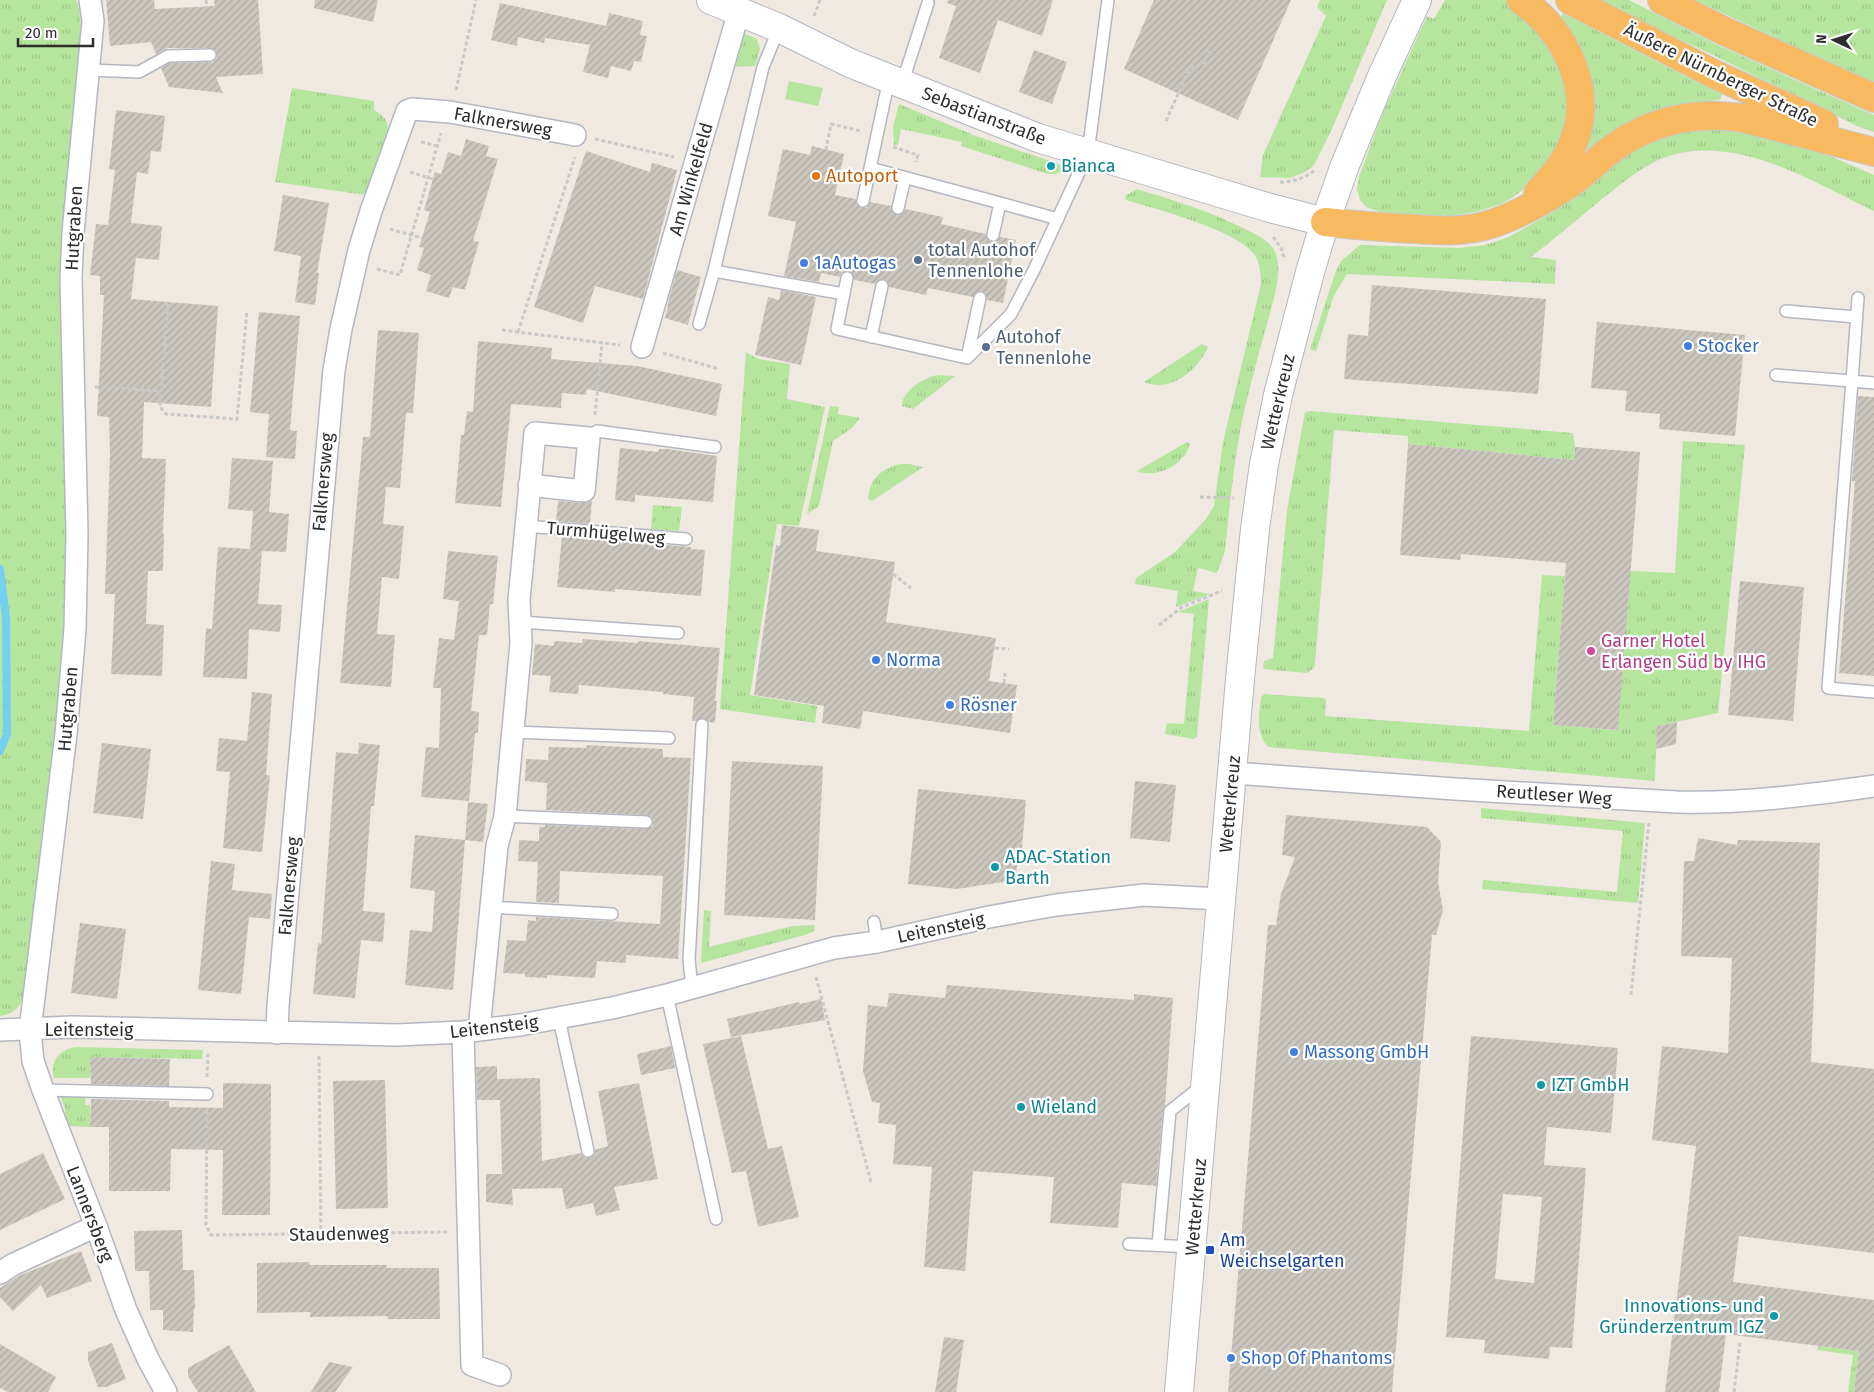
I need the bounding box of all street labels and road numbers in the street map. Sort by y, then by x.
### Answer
street label: Äußere Nürnberger Straße [1620,19,1822,131]
street label: Sebastianstraße [919,82,1049,150]
street label: Falknersweg [452,103,554,142]
street label: Am Winkelfeld [664,120,718,238]
street label: Hutgraben [61,185,87,271]
street label: Wetterkreuz [1256,352,1300,452]
street label: Falknersweg [308,431,338,532]
street label: Turmhügelweg [546,517,667,549]
street label: Hutgraben [53,665,83,753]
street label: Wetterkreuz [1215,754,1245,854]
street label: Reutleser Weg [1495,780,1613,810]
street label: Falknersweg [274,835,304,936]
street label: Leitensteig [895,908,987,948]
street label: Leitensteig [449,1011,540,1043]
street label: Leitensteig [45,1019,134,1041]
street label: Wetterkreuz [1181,1157,1211,1257]
street label: Lannersberg [62,1163,119,1266]
street label: Staudenweg [289,1222,390,1246]

